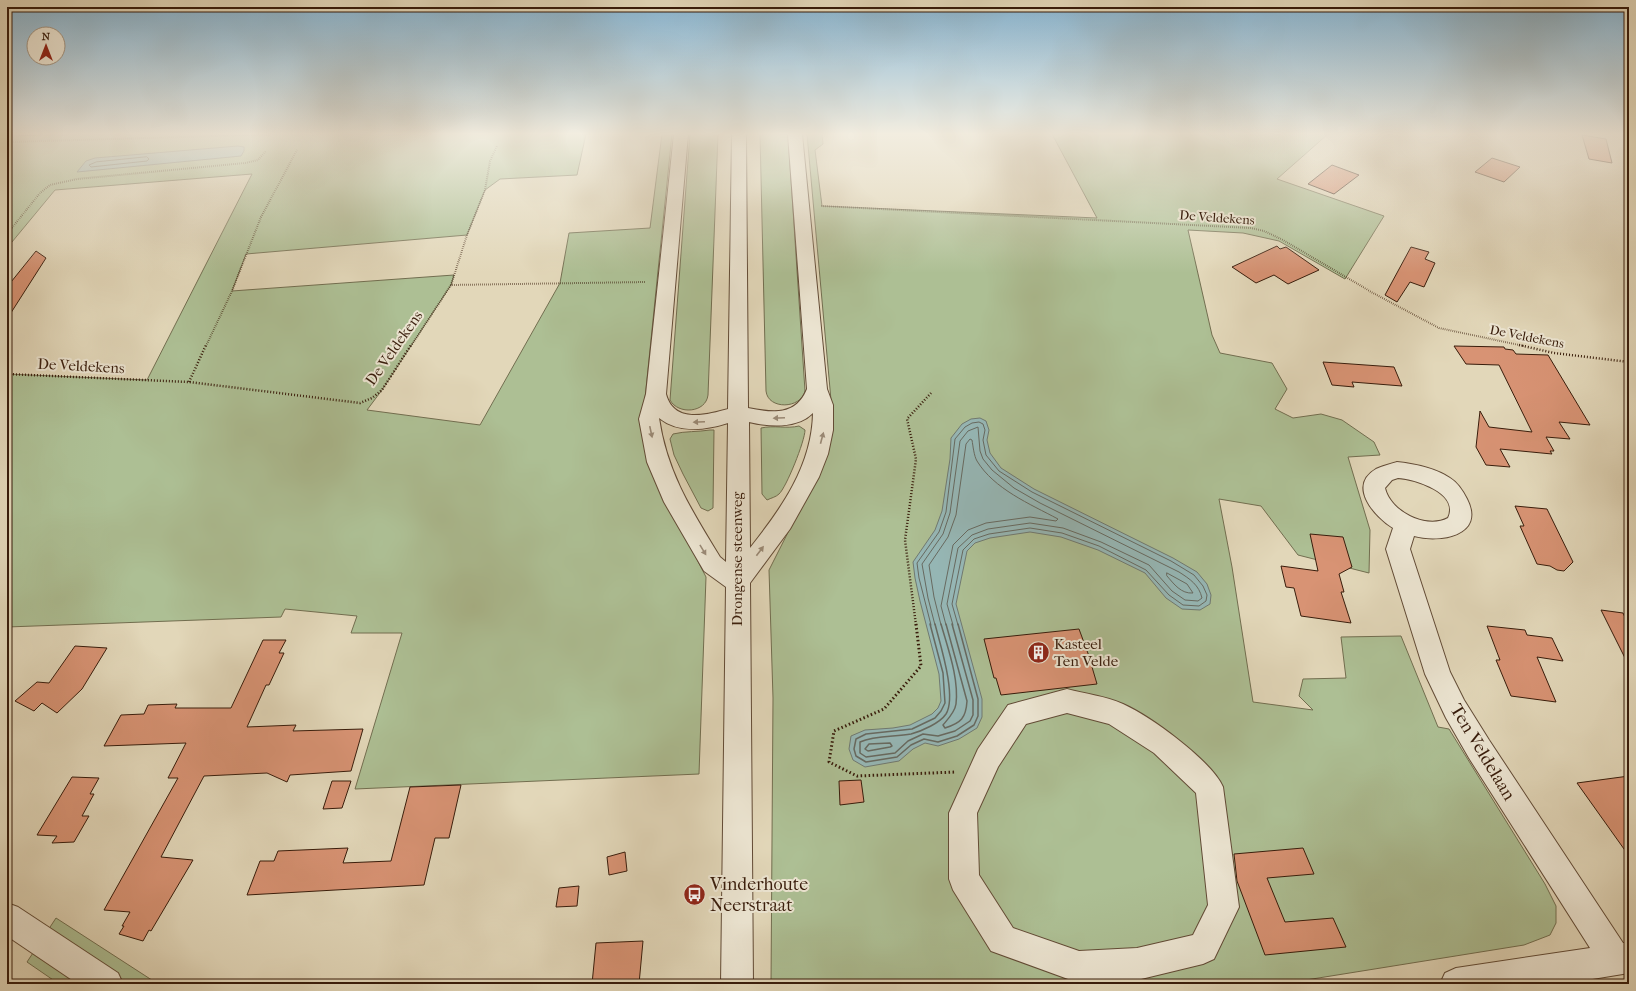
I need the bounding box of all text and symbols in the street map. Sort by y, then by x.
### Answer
north arrow [26,26,66,66]
text: N [42,30,51,43]
street label: De Veldekens [1179,207,1255,228]
street label: De Veldekens [362,307,427,389]
street label: De Veldekens [1488,322,1566,351]
street label: De Veldekens [37,355,125,377]
one-way arrow [773,414,785,421]
one-way arrow [693,418,705,425]
one-way arrow [649,426,655,438]
one-way arrow [819,432,825,444]
street label: Drongense steenweg [728,491,746,626]
one-way arrow [700,544,707,556]
one-way arrow [756,546,765,557]
place label: Kasteel Ten Velde [1054,635,1119,670]
building icon: Kasteel Ten Velde [1025,640,1051,666]
street label: Ten Veldelaan [1446,700,1520,805]
place label: Vinderhoute Neerstraat [709,874,808,916]
bus stop icon: Vinderhoute Neerstraat [682,881,708,907]

